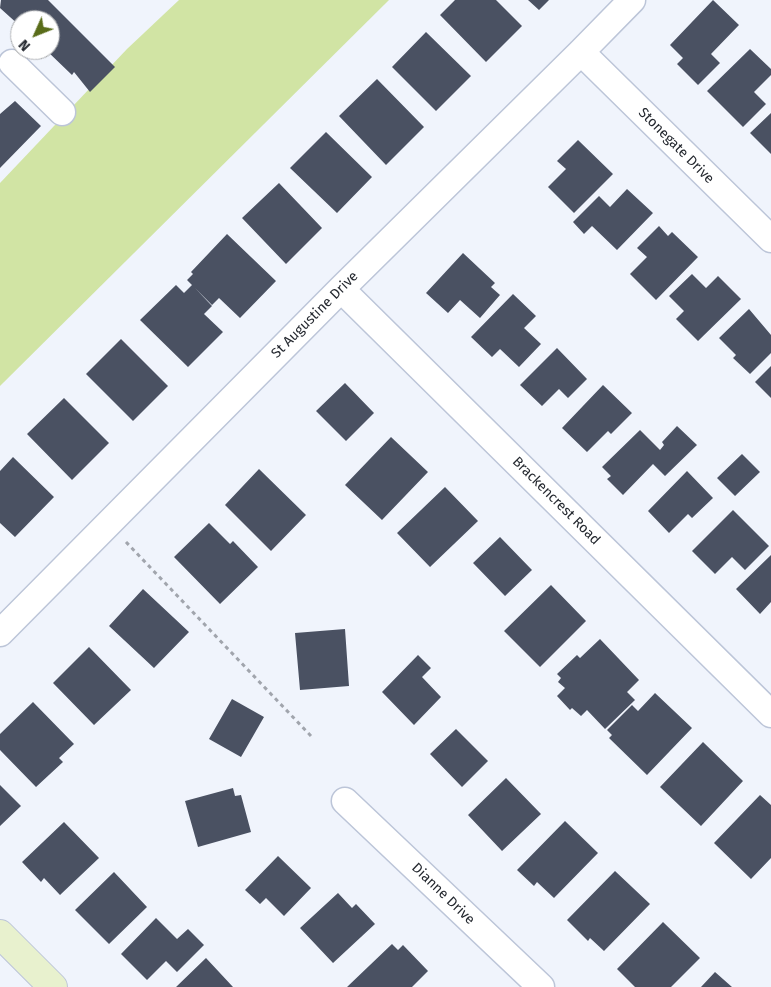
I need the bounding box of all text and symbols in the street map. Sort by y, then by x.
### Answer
north arrow [10,10,60,60]
text: N [15,36,34,54]
street label: Stonegate Drive [635,105,717,187]
street label: St Augustine Drive [268,268,362,362]
street label: Brackencrest Road [509,454,603,548]
street label: Dianne Drive [408,860,478,928]

